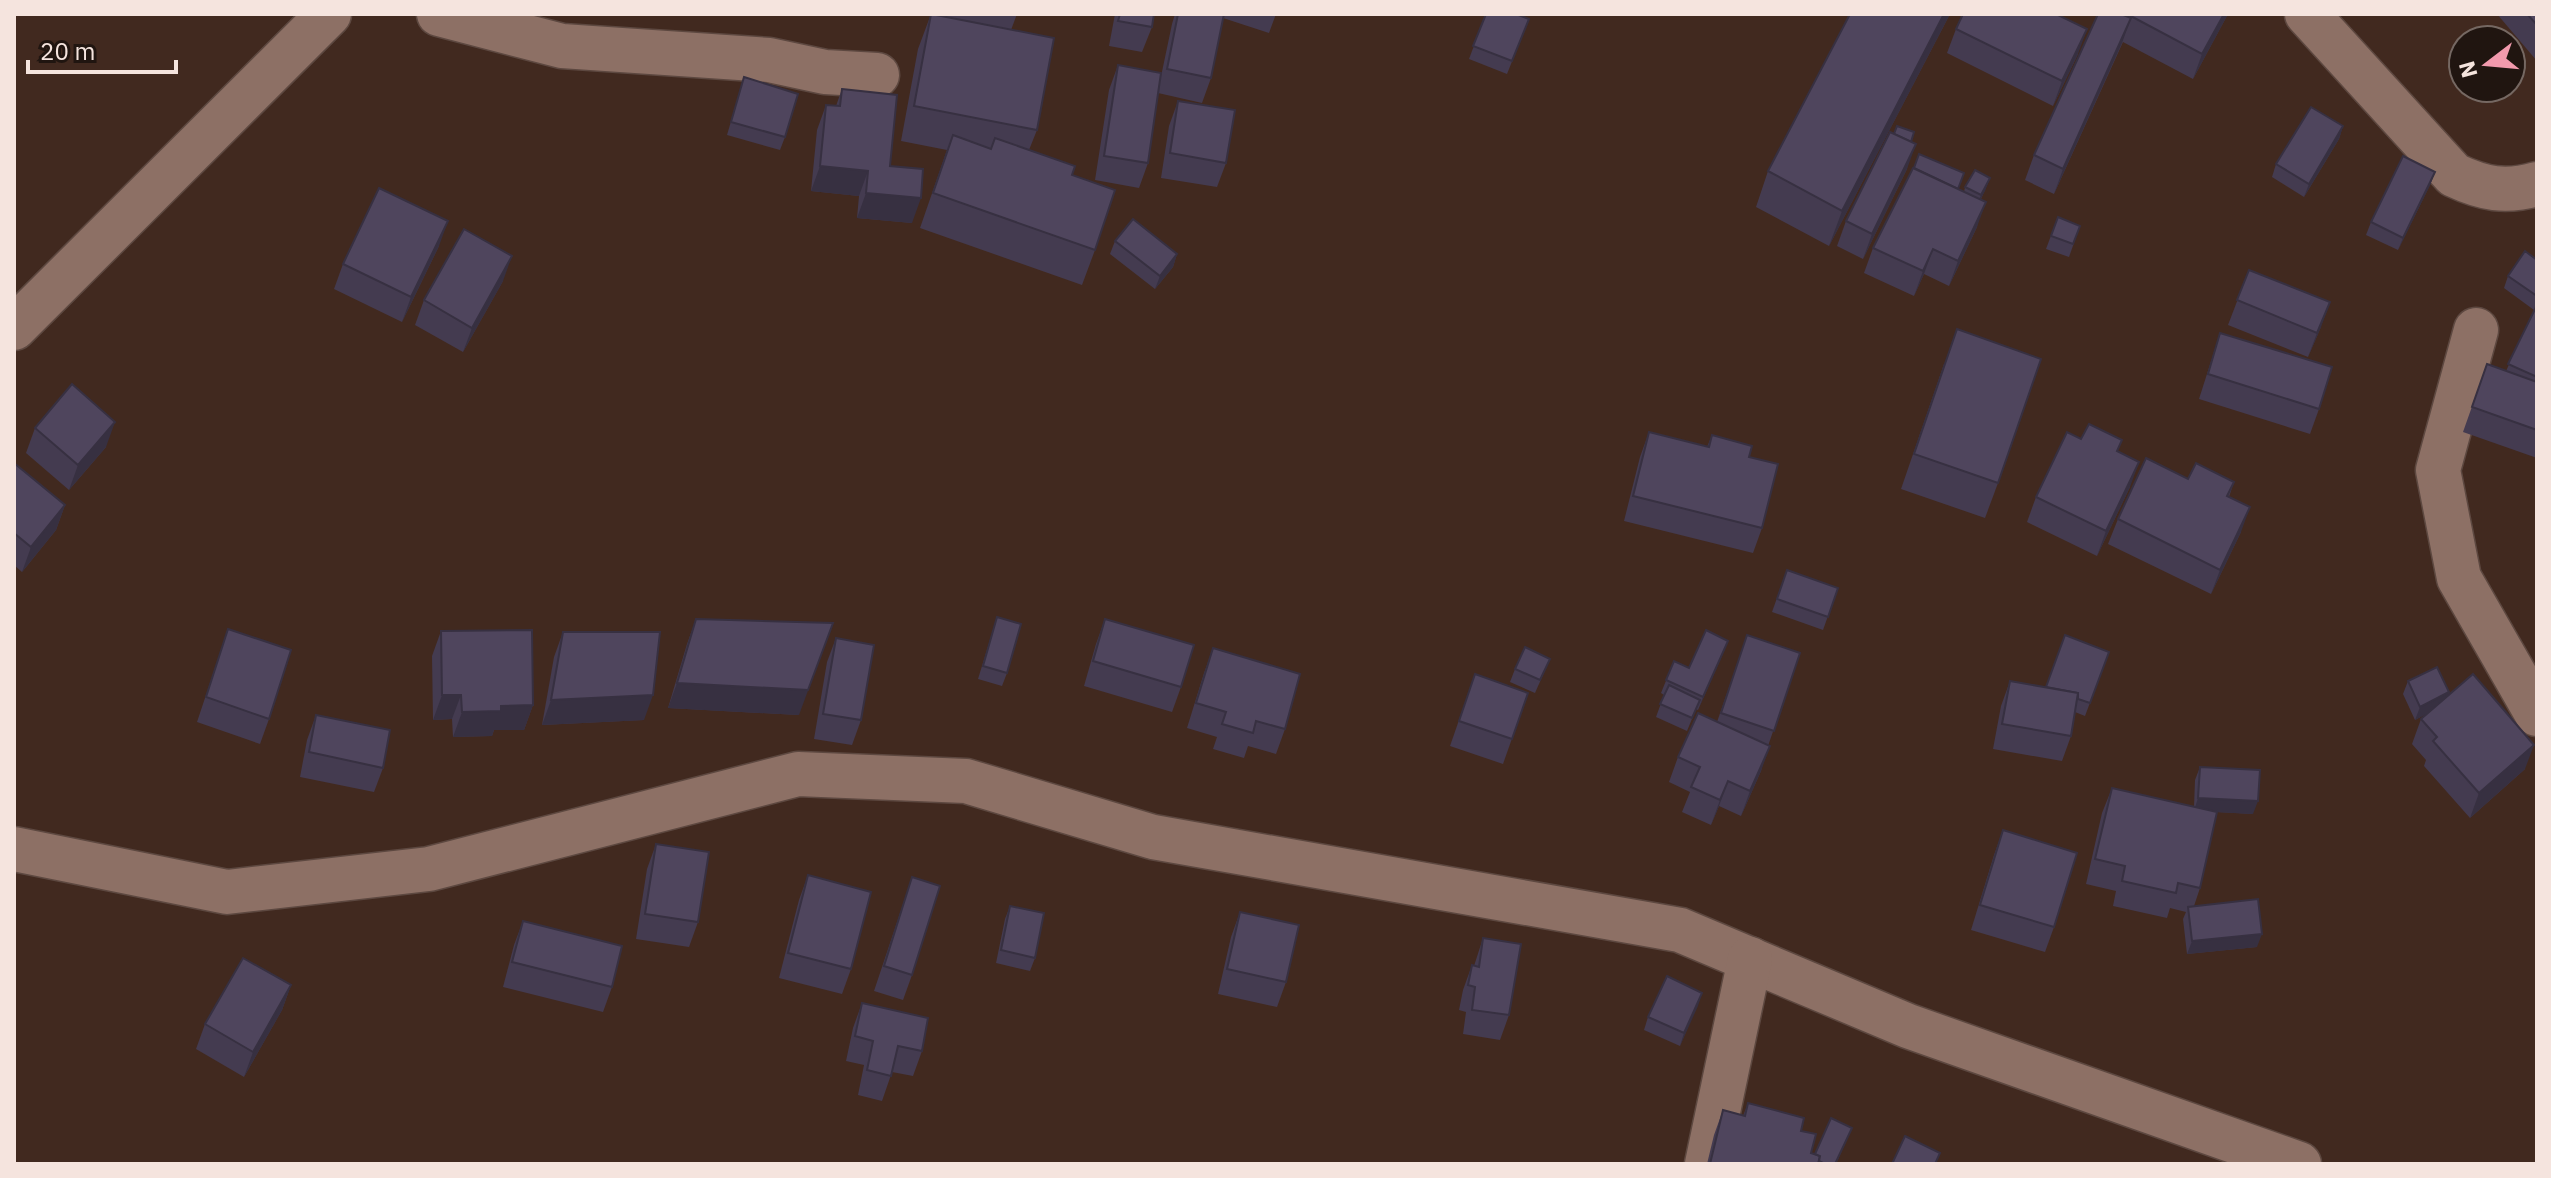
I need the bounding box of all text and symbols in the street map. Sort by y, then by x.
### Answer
scale bar [28,24,176,74]
north arrow [2447,24,2527,104]
text: 20 m [40,35,95,67]
text: N [2451,58,2483,81]

